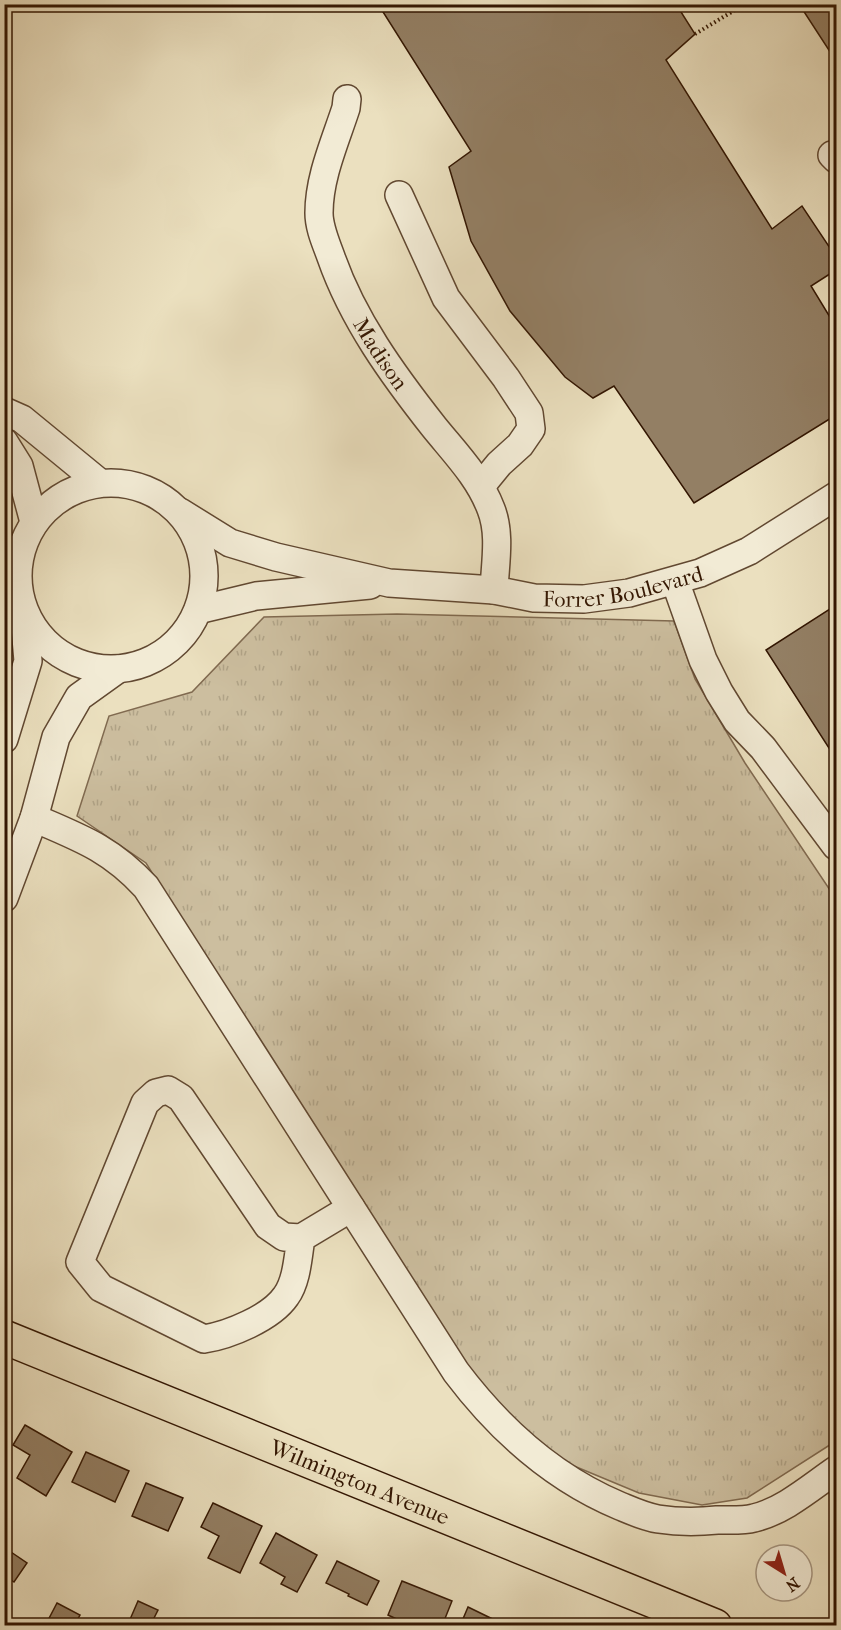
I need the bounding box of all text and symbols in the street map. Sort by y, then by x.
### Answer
street label: Madison [347,314,413,396]
street label: Forrer Boulevard [542,561,707,613]
street label: Wilmington Avenue [265,1434,453,1531]
north arrow [754,1543,814,1603]
text: N [781,1573,803,1596]

